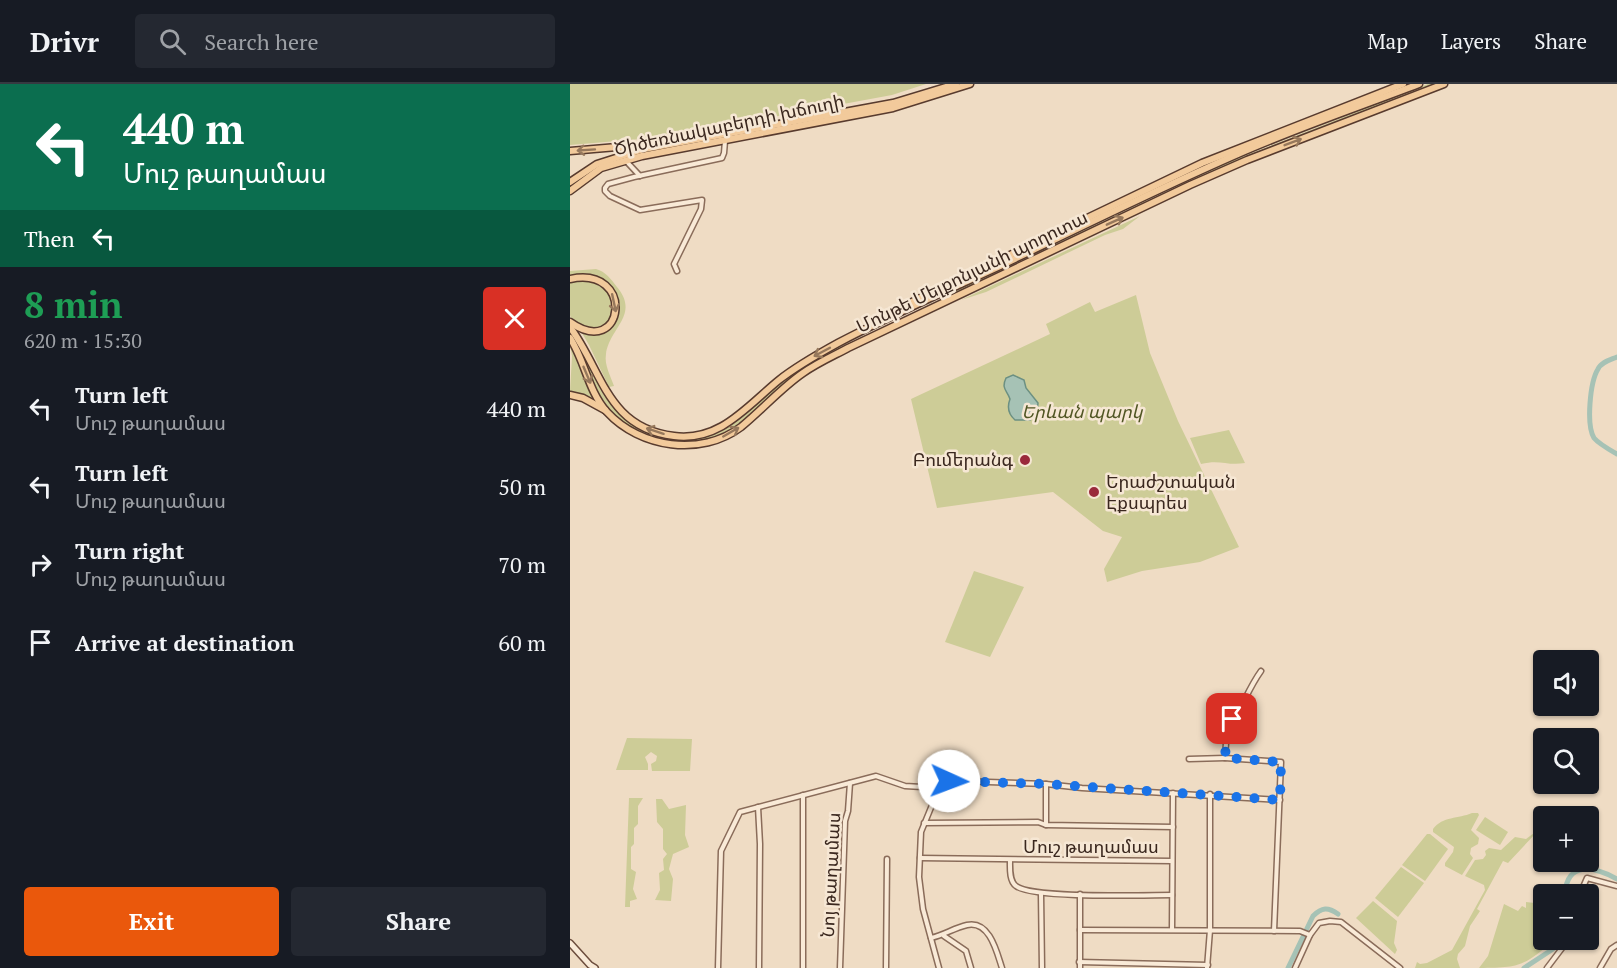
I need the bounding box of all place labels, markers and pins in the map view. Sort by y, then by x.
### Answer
place label: Բումերանգ [913,447,1013,471]
marker: Բումերանգ [1018,453,1032,467]
place label: Երաժշտական Էքսպրես [1106,469,1236,514]
marker: Երաժշտական Էքսպրես [1087,485,1101,499]
pin [1206,693,1257,744]

